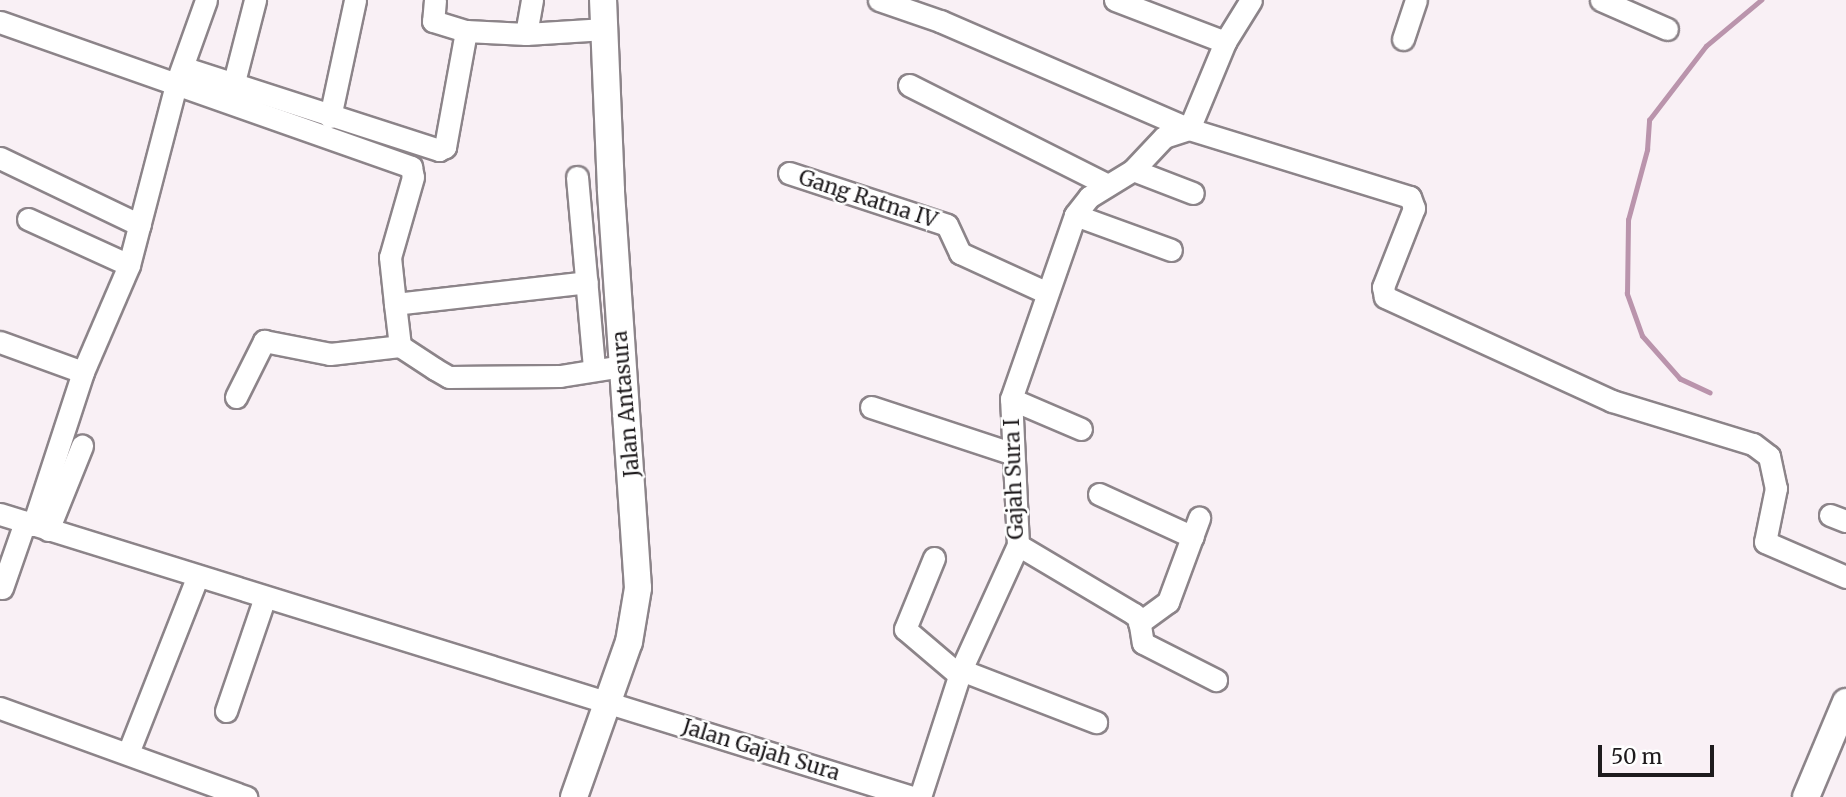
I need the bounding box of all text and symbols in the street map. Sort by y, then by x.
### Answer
street label: Gang Ratna IV [796,165,940,233]
street label: Jalan Antasura [607,330,645,478]
street label: Gajah Sura I [999,418,1029,540]
street label: Jalan Gajah Sura [679,714,843,786]
scale bar [1601,730,1716,774]
text: 50 m [1611,743,1662,770]

